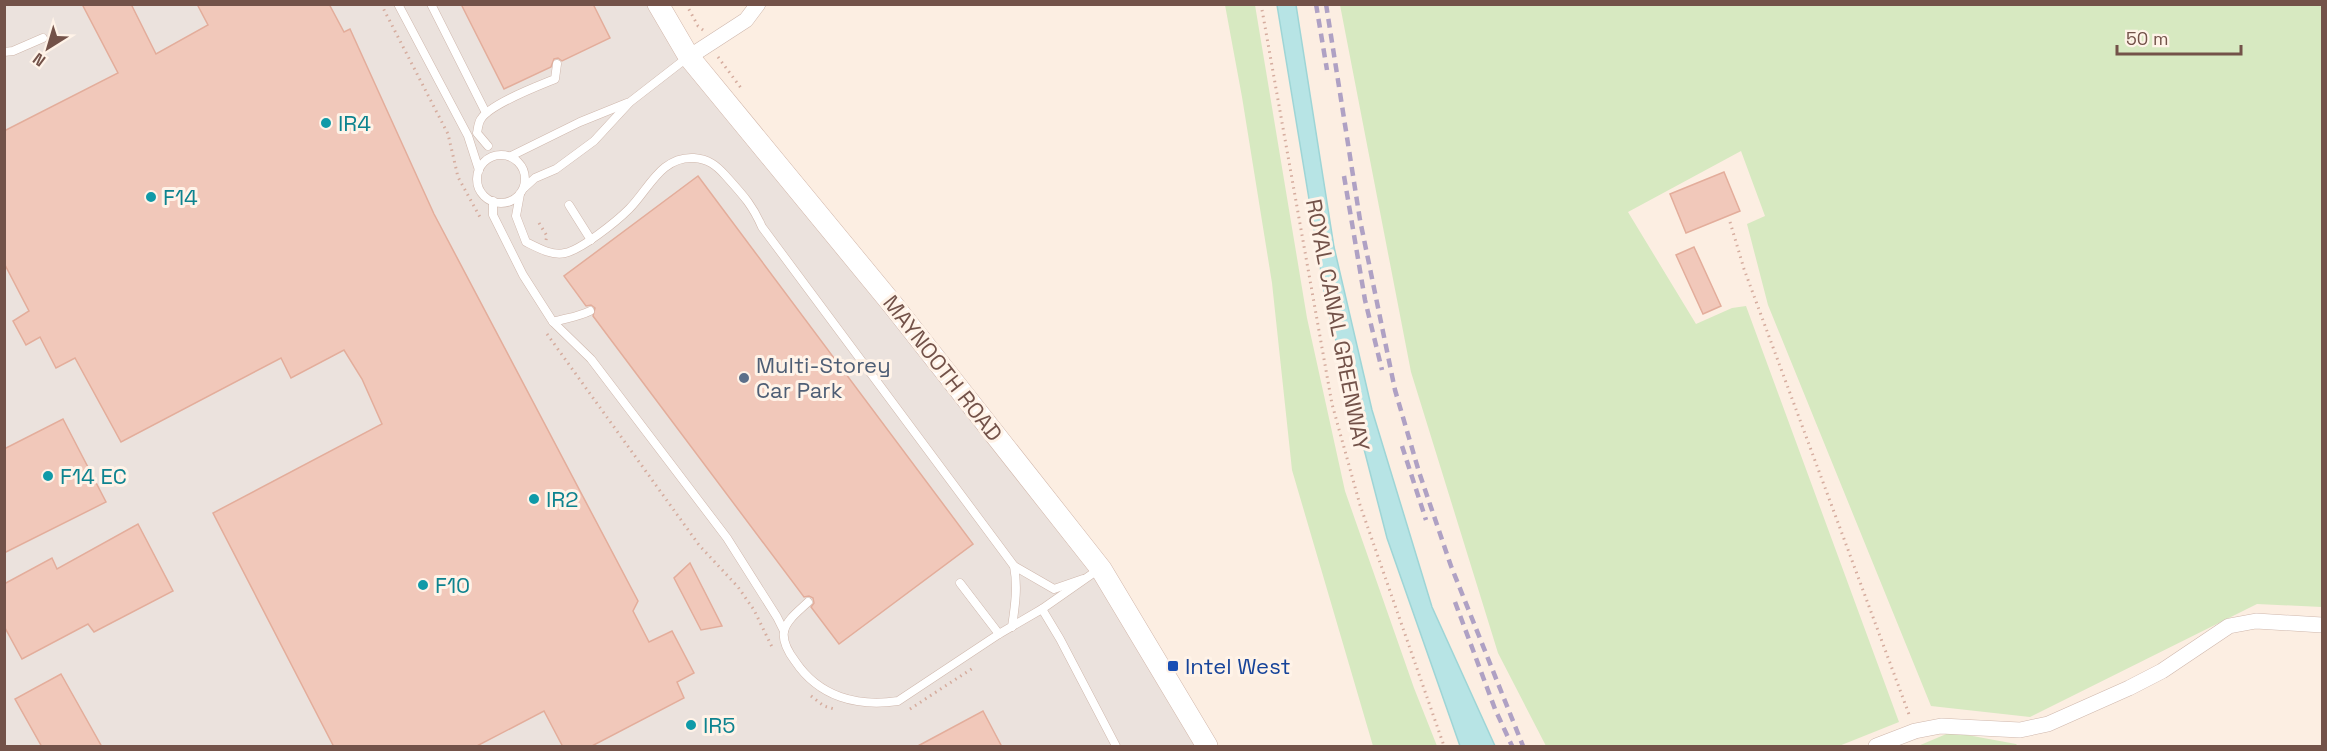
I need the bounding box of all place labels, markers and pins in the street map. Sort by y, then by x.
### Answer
place label: IR4 [338,109,371,137]
marker: IR4 [319,116,333,130]
place label: F14 [163,183,198,211]
marker: F14 [144,190,158,204]
place label: Multi-Storey Car Park [756,351,891,404]
marker: Multi-Storey Car Park [737,371,751,385]
place label: F14 EC [60,462,127,490]
marker: F14 EC [41,469,55,483]
place label: IR2 [546,485,579,513]
marker: IR2 [527,492,541,506]
place label: F10 [435,571,470,599]
marker: F10 [416,578,430,592]
place label: Intel West [1185,652,1291,680]
marker: Intel West [1166,659,1180,673]
place label: IR5 [703,711,735,739]
marker: IR5 [684,718,698,732]

